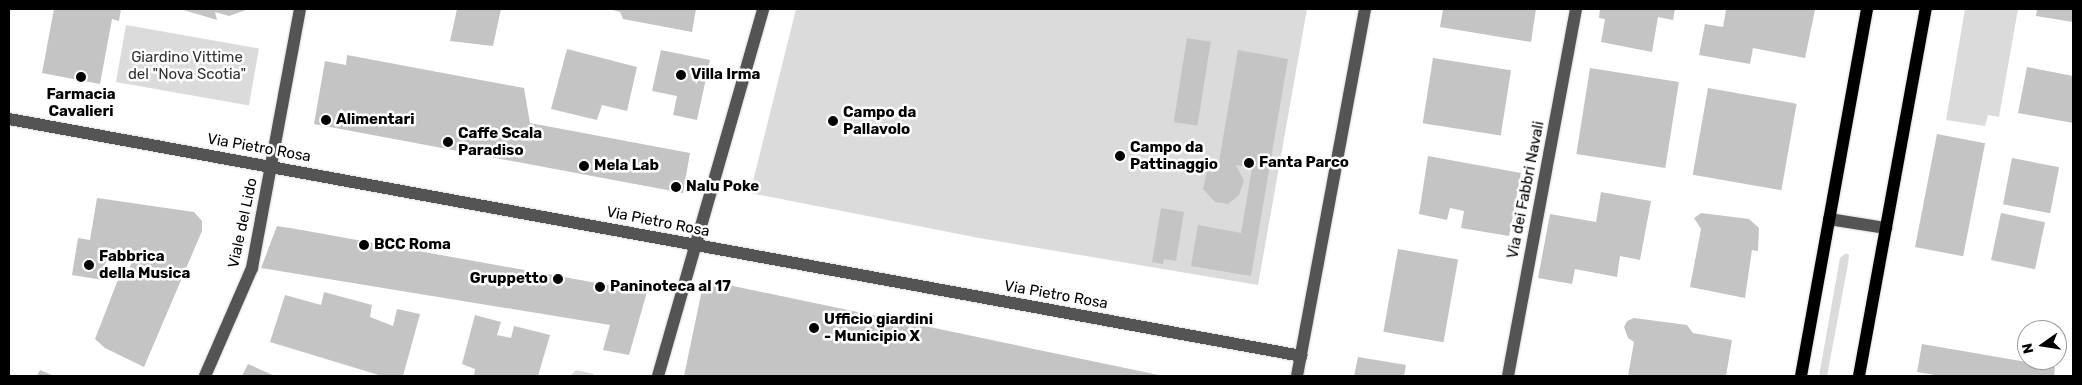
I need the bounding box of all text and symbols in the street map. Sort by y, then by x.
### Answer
park label: Giardino Vittime del "Nova Scotia" [128,48,246,83]
place label: Villa Irma [691,66,760,84]
marker: Villa Irma [675,69,687,81]
marker: Farmacia Cavalieri [75,71,87,83]
place label: Farmacia Cavalieri [46,85,116,120]
place label: Campo da Pallavolo [843,103,916,138]
place label: Alimentari [336,111,414,129]
marker: Alimentari [320,114,332,126]
marker: Campo da Pallavolo [827,115,839,127]
street label: Via dei Fabbri Navali [1504,120,1548,260]
place label: Caffe Scala Paradiso [458,124,542,159]
street label: Via Pietro Rosa [206,130,312,166]
marker: Caffe Scala Paradiso [442,136,454,148]
place label: Campo da Pattinaggio [1130,138,1218,173]
marker: Campo da Pattinaggio [1114,150,1126,162]
place label: Fanta Parco [1259,154,1349,172]
place label: Mela Lab [594,157,659,175]
marker: Fanta Parco [1243,157,1255,169]
marker: Mela Lab [578,160,590,172]
street label: Viale del Lido [225,176,261,270]
place label: Nalu Poke [686,178,759,196]
marker: Nalu Poke [670,181,682,193]
street label: Via Pietro Rosa [605,203,711,241]
place label: BCC Roma [374,236,451,254]
marker: BCC Roma [358,239,370,251]
place label: Fabbrica della Musica [99,247,190,282]
marker: Fabbrica della Musica [83,259,95,271]
place label: Gruppetto [470,270,548,288]
marker: Gruppetto [552,273,564,285]
street label: Via Pietro Rosa [1003,277,1109,313]
place label: Paninoteca al 17 [610,278,731,296]
marker: Paninoteca al 17 [594,281,606,293]
place label: Ufficio giardini - Municipio X [824,310,933,345]
north arrow [2017,320,2067,370]
marker: Ufficio giardini - Municipio X [808,322,820,334]
text: N [2018,341,2037,355]

